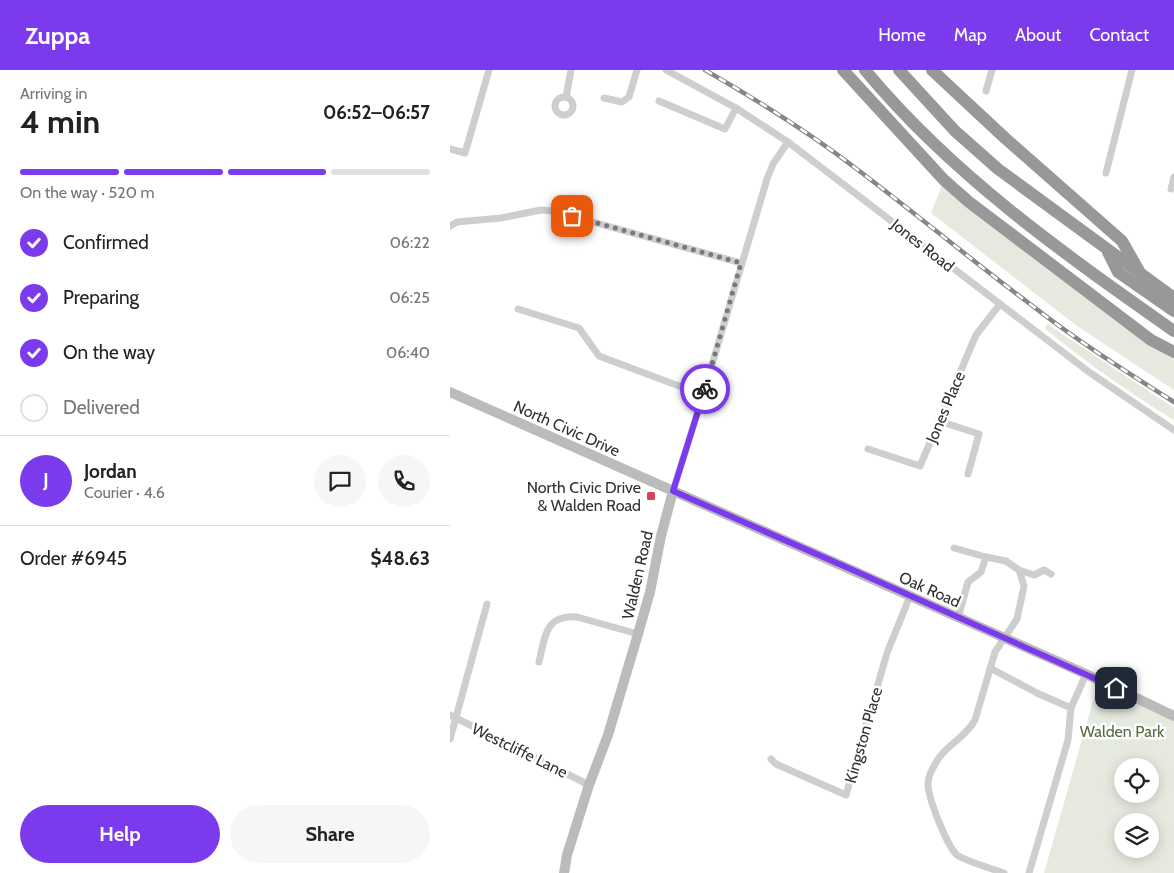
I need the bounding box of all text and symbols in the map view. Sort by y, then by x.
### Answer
text: Zuppa [25,21,90,50]
text: Home [878,24,926,46]
text: Map [954,24,987,46]
text: About [1015,24,1061,46]
text: Contact [1089,24,1149,46]
text: Arriving in [20,84,87,103]
text: 06:52–06:57 [323,101,430,124]
text: 4 min [20,102,100,141]
text: On the way · 520 m [20,183,154,202]
pin [551,195,593,237]
icon: bag [558,202,586,230]
street label: Jones Road [887,214,958,276]
icon: check [20,229,48,257]
text: Confirmed [63,231,149,254]
text: 06:22 [390,233,430,252]
icon: check [20,284,48,312]
text: Preparing [63,286,139,309]
text: 06:25 [389,288,430,307]
icon: check [20,339,48,367]
text: On the way [63,341,155,364]
text: 06:40 [386,343,430,362]
courier [680,364,730,414]
street label: Jones Place [921,369,969,447]
icon: bike [691,375,719,403]
text: Delivered [63,396,140,419]
street label: North Civic Drive [511,397,623,460]
button: chat [314,455,366,507]
button: phone [378,455,430,507]
text: Jordan [84,460,137,483]
text: J [43,469,49,492]
place label: North Civic Drive & Walden Road [527,478,641,515]
text: Courier · 4.6 [84,483,165,502]
marker: North Civic Drive & Walden Road [645,490,657,502]
street label: Walden Road [618,529,657,621]
text: Order #6945 [20,547,127,570]
text: $48.63 [371,547,430,570]
street label: Oak Road [896,567,964,611]
pin [1095,667,1137,709]
icon: home [1102,674,1130,702]
street label: Kingston Place [841,685,886,785]
street label: Westcliffe Lane [469,719,571,782]
park label: Walden Park [1080,722,1165,741]
map controls [1114,758,1159,858]
button: locate [1114,758,1159,803]
button: Help [20,805,220,863]
button: Share [230,805,430,863]
button: layers [1114,813,1159,858]

